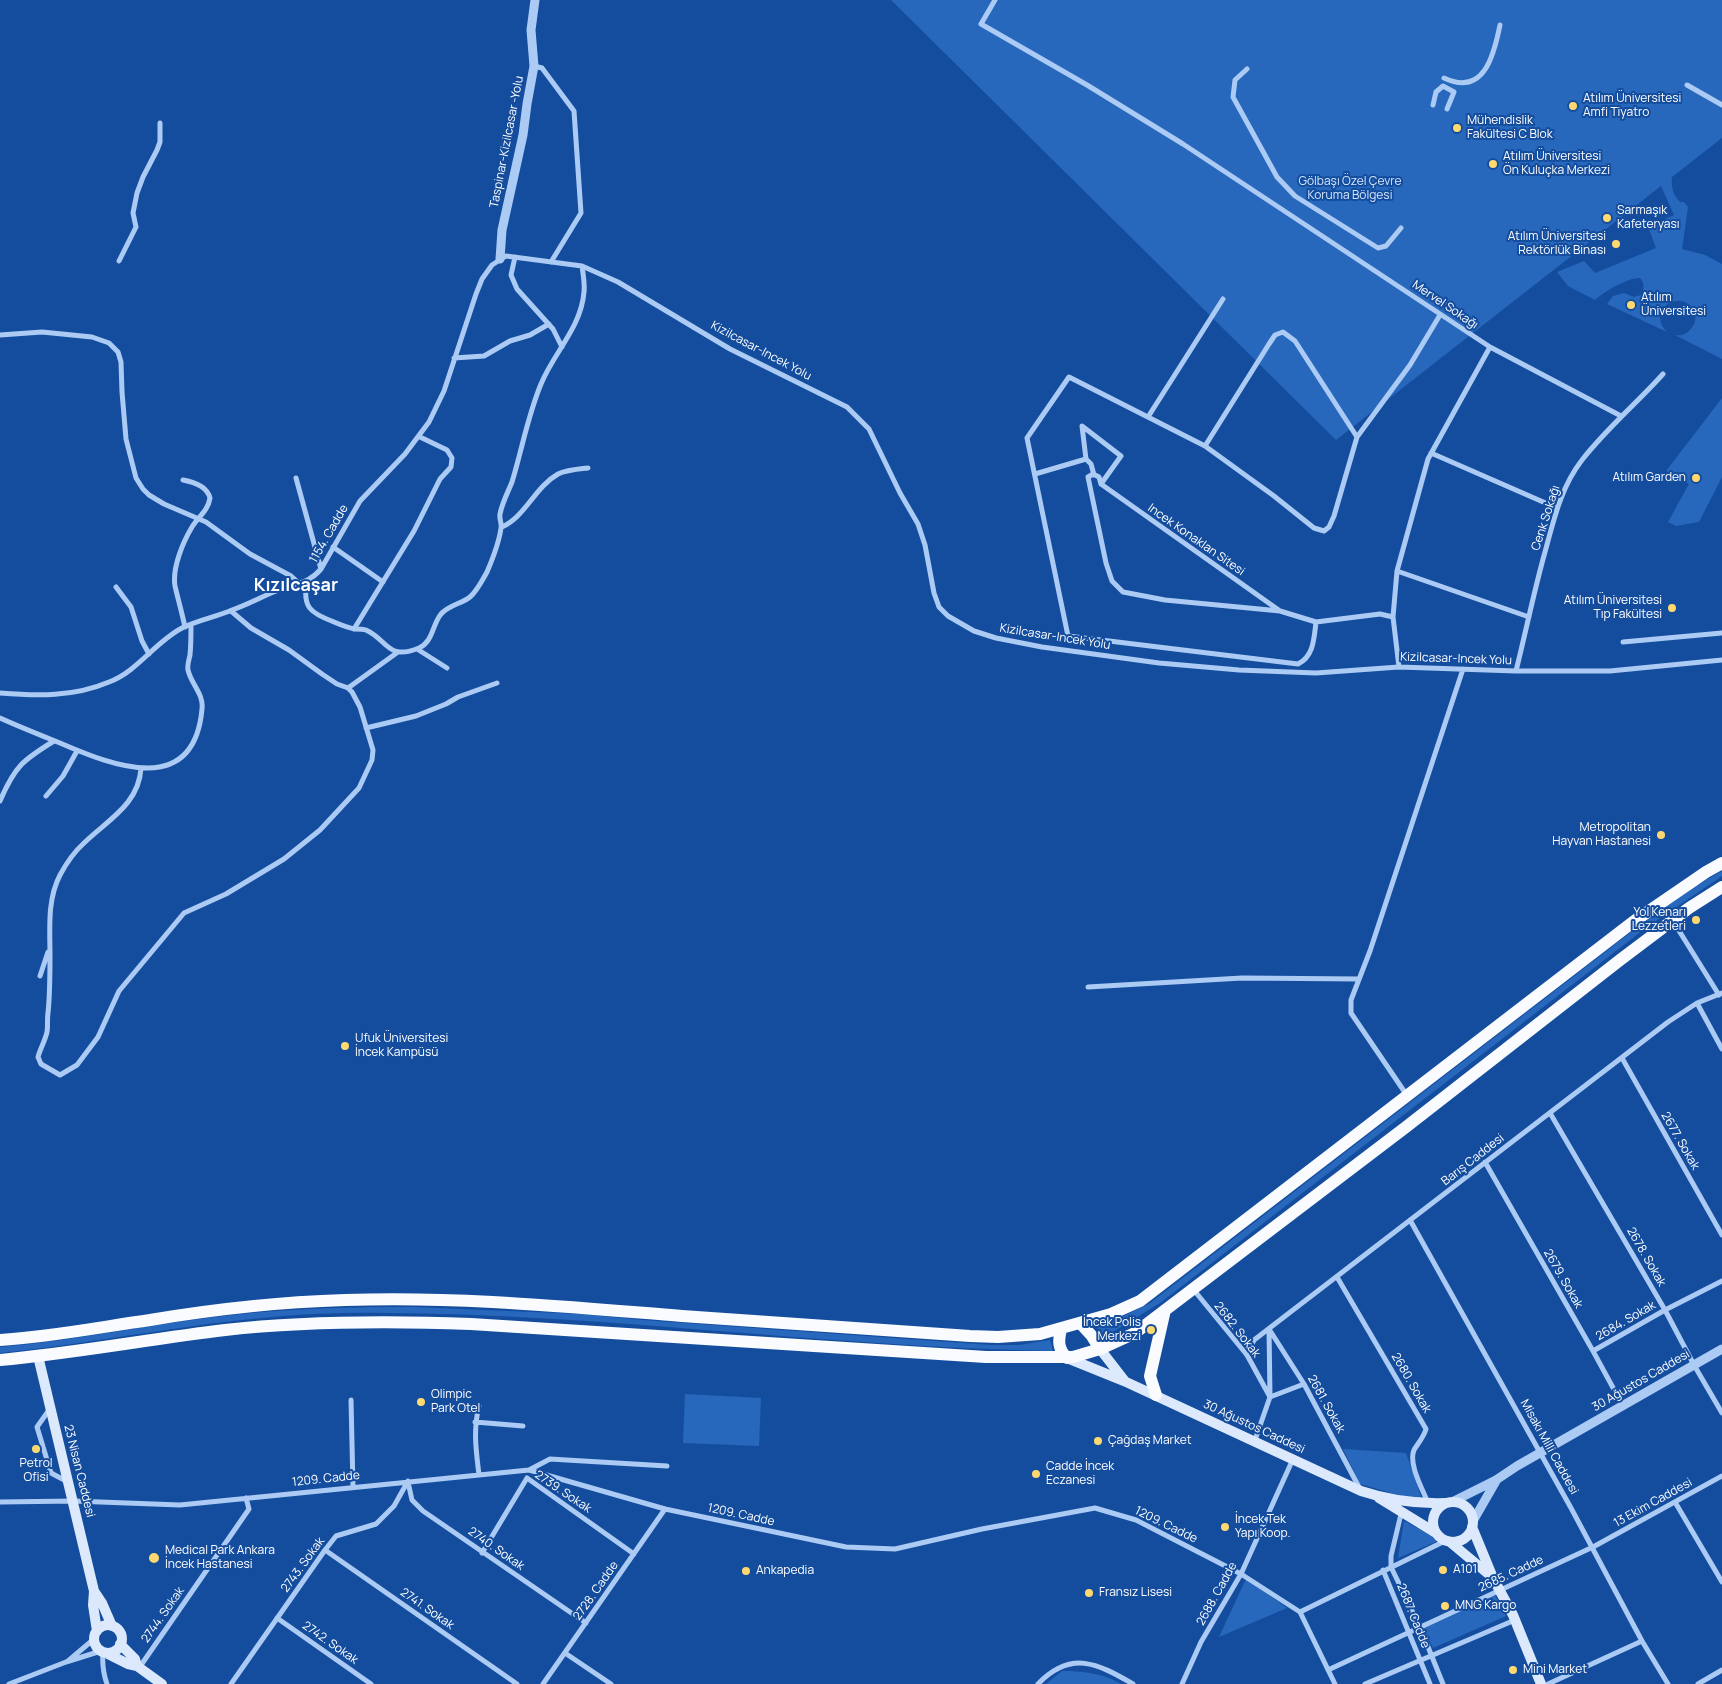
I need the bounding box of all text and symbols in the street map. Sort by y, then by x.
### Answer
street label: Taspinar-Kizilcasar -Yolu [487,75,527,209]
place label: Atılım Üniversitesi Amfi Tiyatro [1583,92,1681,120]
marker: Atılım Üniversitesi Amfi Tiyatro [1567,100,1579,112]
place label: Mühendislik Fakültesi C Blok [1467,114,1553,142]
marker: Mühendislik Fakültesi C Blok [1451,122,1463,134]
place label: Atılım Üniversitesi Ön Kuluçka Merkezi [1503,150,1610,178]
marker: Atılım Üniversitesi Ön Kuluçka Merkezi [1487,158,1499,170]
park label: Gölbaşı Özel Çevre Koruma Bölgesi [1298,175,1402,203]
place label: Sarmaşık Kafeteryası [1617,204,1679,232]
marker: Sarmaşık Kafeteryası [1601,212,1613,224]
place label: Atılım Üniversitesi Rektörlük Binası [1508,230,1606,258]
marker: Atılım Üniversitesi Rektörlük Binası [1610,238,1622,250]
street label: Mervel Sokağı [1409,278,1481,332]
place label: Atılım Üniversitesi [1641,291,1706,319]
marker: Atılım Üniversitesi [1625,299,1637,311]
street label: Kizilcasar-Incek Yolu [708,318,814,384]
place label: Atılım Garden [1612,471,1686,485]
marker: Atılım Garden [1690,472,1702,484]
street label: Cenk Sokağı [1529,483,1563,553]
street label: Incek Konaklan Sitesi [1145,501,1247,579]
street label: 1154. Cadde [307,502,351,566]
district label: Kızılcaşar [254,575,338,597]
place label: Atılım Üniversitesi Tıp Fakültesi [1564,594,1662,622]
marker: Atılım Üniversitesi Tıp Fakültesi [1666,602,1678,614]
street label: Kizilcasar-Incek Yolu [999,621,1111,653]
street label: Kizilcasar-Incek Yolu [1400,650,1512,668]
place label: Metropolitan Hayvan Hastanesi [1552,821,1651,849]
marker: Metropolitan Hayvan Hastanesi [1655,829,1667,841]
place label: Yol Kenarı Lezzetleri [1632,906,1686,934]
marker: Yol Kenarı Lezzetleri [1690,914,1702,926]
place label: Ufuk Üniversitesi İncek Kampüsü [355,1032,448,1060]
marker: Ufuk Üniversitesi İncek Kampüsü [339,1040,351,1052]
street label: 2677. Sokak [1658,1110,1702,1172]
street label: Barış Caddesi [1439,1131,1507,1189]
street label: 2678. Sokak [1623,1225,1669,1289]
street label: 2679. Sokak [1540,1247,1586,1311]
street label: 2684. Sokak [1594,1298,1658,1344]
street label: 2682. Sokak [1211,1299,1263,1361]
place label: İncek Polis Merkezi [1083,1316,1141,1344]
marker: İncek Polis Merkezi [1145,1324,1157,1336]
street label: 30 Ağustos Caddesi [1590,1347,1692,1415]
street label: 2680. Sokak [1388,1350,1434,1416]
street label: 2681. Sokak [1304,1373,1348,1435]
place label: Olimpic Park Otel [431,1388,480,1416]
marker: Olimpic Park Otel [415,1396,427,1408]
street label: 30 Ağustos Caddesi [1201,1397,1307,1457]
street label: Misakı Milli Caddesi [1517,1397,1581,1497]
street label: 23 Nisan Caddesi [61,1423,97,1519]
place label: Çağdaş Market [1108,1434,1192,1448]
marker: Çağdaş Market [1092,1435,1104,1447]
marker: Petrol Ofisi [30,1443,42,1455]
place label: Petrol Ofisi [19,1457,53,1485]
place label: Cadde İncek Eczanesi [1046,1460,1114,1488]
street label: 1209. Cadde [291,1468,361,1490]
street label: 2739. Sokak [532,1468,594,1516]
marker: Cadde İncek Eczanesi [1030,1468,1042,1480]
street label: 13 Ekim Caddesi [1611,1475,1695,1531]
street label: 1209. Cadde [706,1501,776,1529]
street label: 1209. Cadde [1132,1504,1200,1546]
place label: İncek Tek Yapı Koop. [1235,1513,1290,1541]
marker: İncek Tek Yapı Koop. [1219,1521,1231,1533]
street label: 2740. Sokak [465,1524,527,1574]
street label: 2743. Sokak [278,1535,328,1595]
place label: Medical Park Ankara İncek Hastanesi [165,1544,275,1572]
marker: Medical Park Ankara İncek Hastanesi [147,1551,161,1565]
street label: 2685. Cadde [1476,1553,1546,1595]
street label: 2728. Cadde [570,1559,622,1623]
street label: 2688. Cadde [1194,1560,1240,1628]
place label: A101 [1453,1563,1477,1577]
place label: Ankapedia [756,1564,814,1578]
marker: A101 [1437,1564,1449,1576]
marker: Ankapedia [740,1565,752,1577]
street label: 2687. Cadde [1394,1582,1432,1650]
street label: 2744. Sokak [138,1584,188,1646]
street label: 2741. Sokak [397,1585,457,1633]
place label: Fransız Lisesi [1099,1586,1172,1600]
marker: Fransız Lisesi [1083,1587,1095,1599]
place label: MNG Kargo [1455,1599,1516,1613]
marker: MNG Kargo [1439,1600,1451,1612]
street label: 2742. Sokak [299,1619,361,1667]
place label: Mini Market [1523,1663,1587,1677]
marker: Mini Market [1507,1664,1519,1676]

